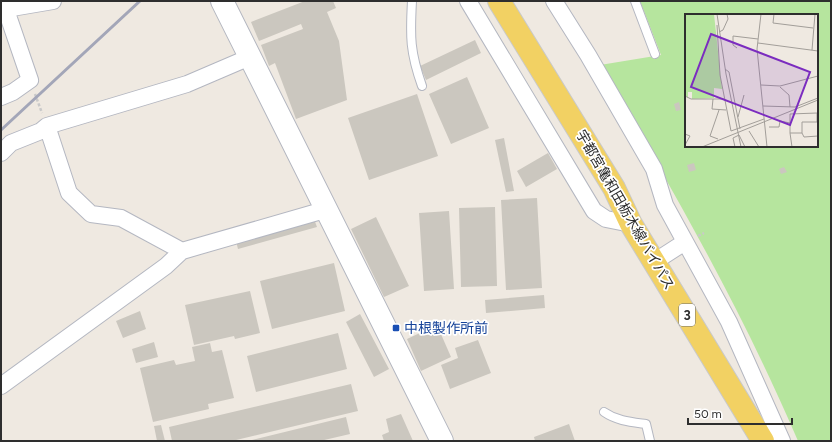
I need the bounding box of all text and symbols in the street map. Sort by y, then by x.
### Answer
inset map [685,14,818,147]
street label: 宇都宮亀和田栃木線バイパス [572,127,678,293]
road number: 3 [679,304,695,326]
place label: 中根製作所前 [404,320,488,337]
marker: 中根製作所前 [391,323,401,333]
scale bar [688,400,792,426]
text: 50 m [694,407,722,421]

